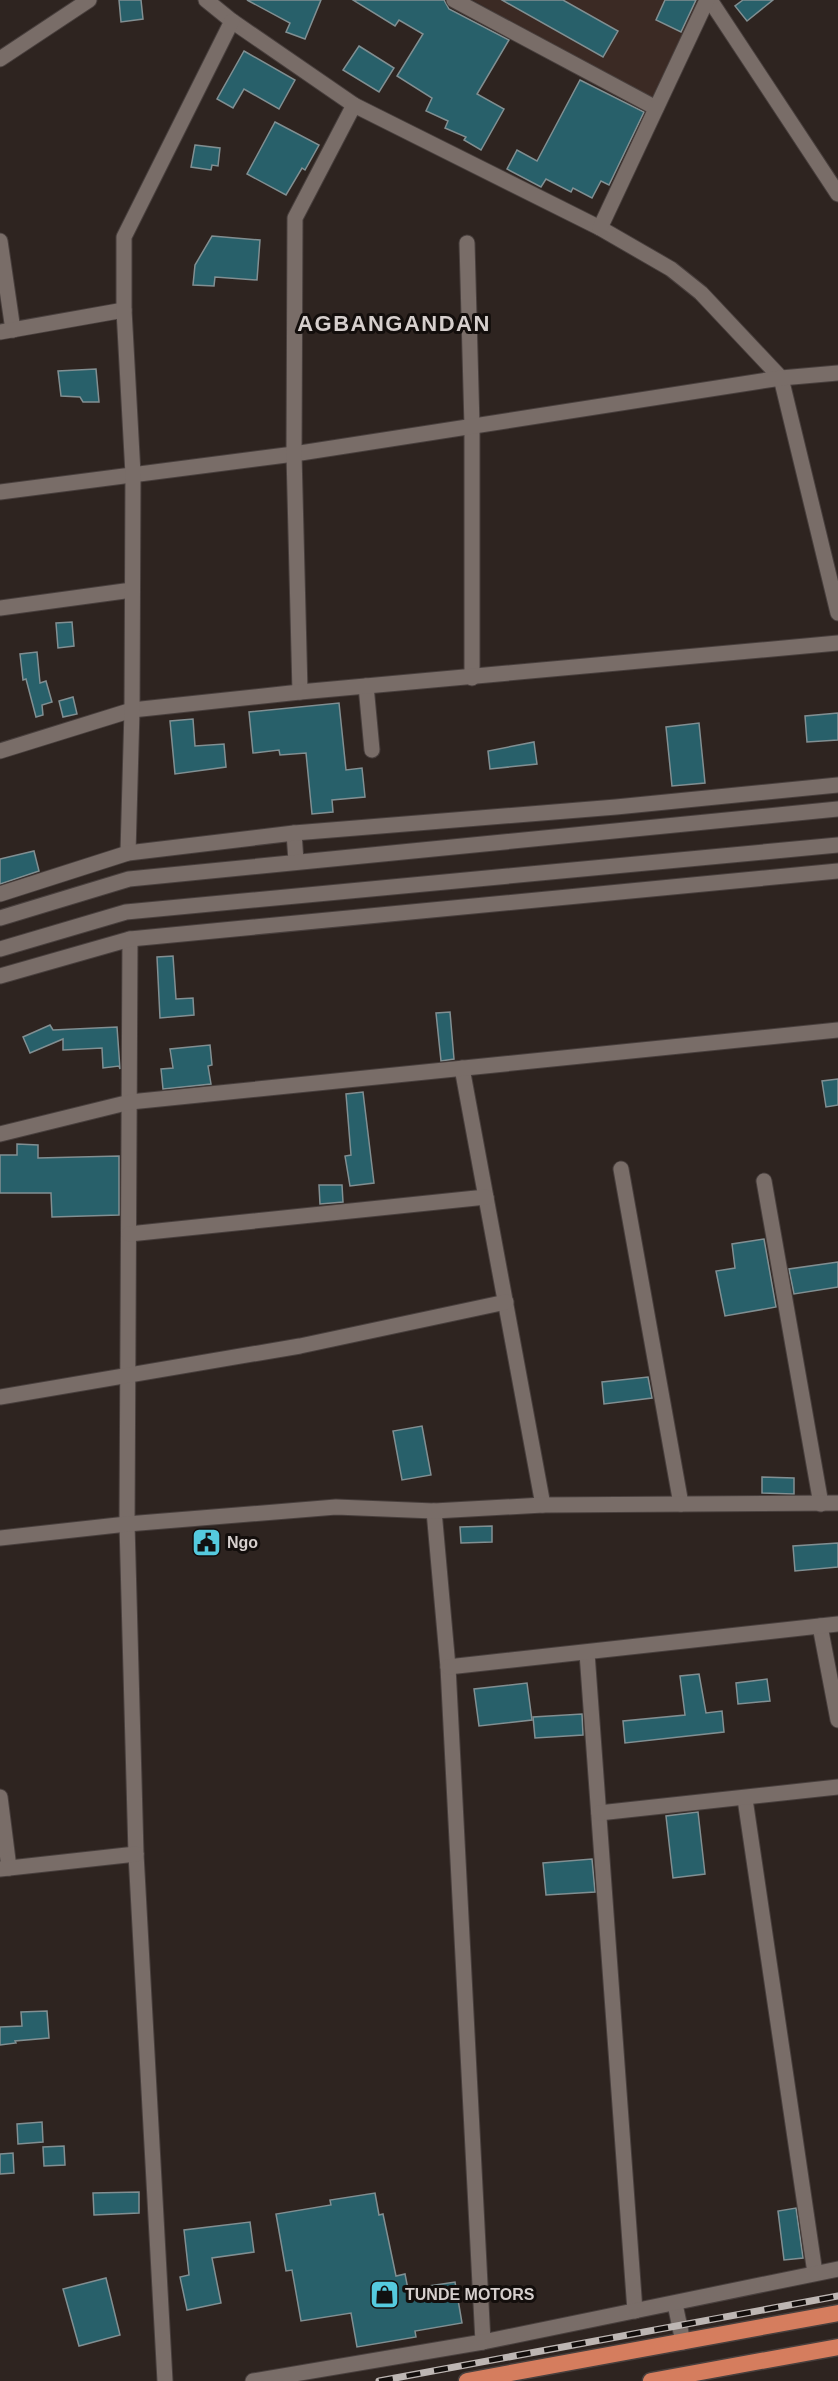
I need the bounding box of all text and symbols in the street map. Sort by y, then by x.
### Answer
district label: AGBANGANDAN [297,311,491,336]
public building icon: Ngo [190,1526,222,1558]
place label: Ngo [227,1534,258,1551]
shop icon: TUNDE MOTORS [368,2278,400,2310]
place label: TUNDE MOTORS [405,2286,535,2303]

